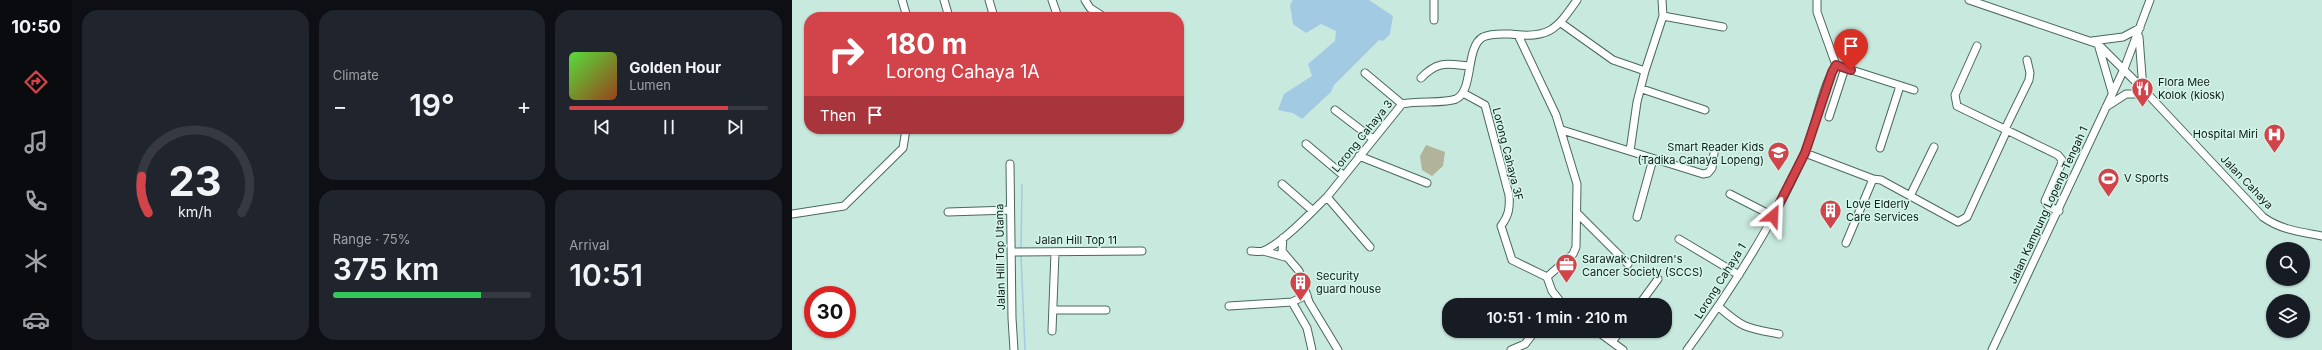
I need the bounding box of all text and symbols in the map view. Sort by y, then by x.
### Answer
text: 10:50 [11,16,61,37]
text: 180 m [886,27,967,61]
icon: right [820,28,872,80]
pin [1834,29,1868,70]
icon: arrive [1840,35,1862,57]
text: Golden Hour [629,58,721,77]
text: Lorong Cahaya 1A [886,61,1040,82]
text: Climate [333,67,379,83]
icon: directions [22,68,50,96]
restaurant icon: Flora Mee Kolok (kiosk) [2129,75,2155,108]
place label: Flora Mee Kolok (kiosk) [2158,75,2225,102]
text: Lumen [629,77,671,93]
text: 19° [409,87,455,123]
text: − [333,93,347,119]
text: + [517,93,531,119]
street label: Lorong Cahaya 3 [1329,97,1395,175]
icon: arrive [864,104,886,126]
text: Then [820,106,856,125]
street label: Lorong Cahaya 3F [1490,106,1526,202]
icon: previous [591,116,613,138]
icon: pause [658,116,680,138]
icon: next [724,116,746,138]
hospital icon: Hospital Miri [2261,121,2287,154]
street label: Jalan Kampung Lopeng Tengah 1 [2005,124,2091,286]
place label: Hospital Miri [2193,127,2258,141]
icon: music [22,128,50,156]
place label: Smart Reader Kids (Tadika Cahaya Lopeng) [1637,140,1764,167]
school or university icon: Smart Reader Kids (Tadika Cahaya Lopeng) [1766,140,1792,173]
street label: Jalan Cahaya [2218,152,2276,212]
text: 23 [169,156,222,206]
sports icon: V Sports [2095,165,2121,198]
place label: V Sports [2124,171,2169,185]
icon: phone [22,187,50,215]
position arrow [1752,195,1794,237]
building icon: Love Elderly Care Services [1817,197,1843,230]
place label: Love Elderly Care Services [1846,197,1919,224]
text: km/h [178,203,212,220]
street label: Jalan Hill Top Utama [992,204,1008,310]
text: Range · 75% [333,231,410,247]
street label: Jalan Hill Top 11 [1035,233,1117,247]
text: Arrival [569,237,609,253]
street label: Lorong Cahaya 1 [1691,241,1749,321]
map controls [2266,242,2310,338]
button: search [2266,242,2310,286]
icon: climate [22,247,50,275]
text: 375 km [333,251,439,287]
office icon: Sarawak Children's Cancer Society (SCCS) [1554,252,1580,285]
place label: Sarawak Children's Cancer Society (SCCS) [1582,252,1703,279]
text: 10:51 [569,257,643,293]
building icon: Security guard house [1287,269,1313,302]
place label: Security guard house [1316,269,1381,296]
speed limit sign: 30 [804,286,856,338]
button: layers [2266,294,2310,338]
icon: car [22,306,50,334]
text: 10:51 · 1 min · 210 m [1486,308,1628,327]

